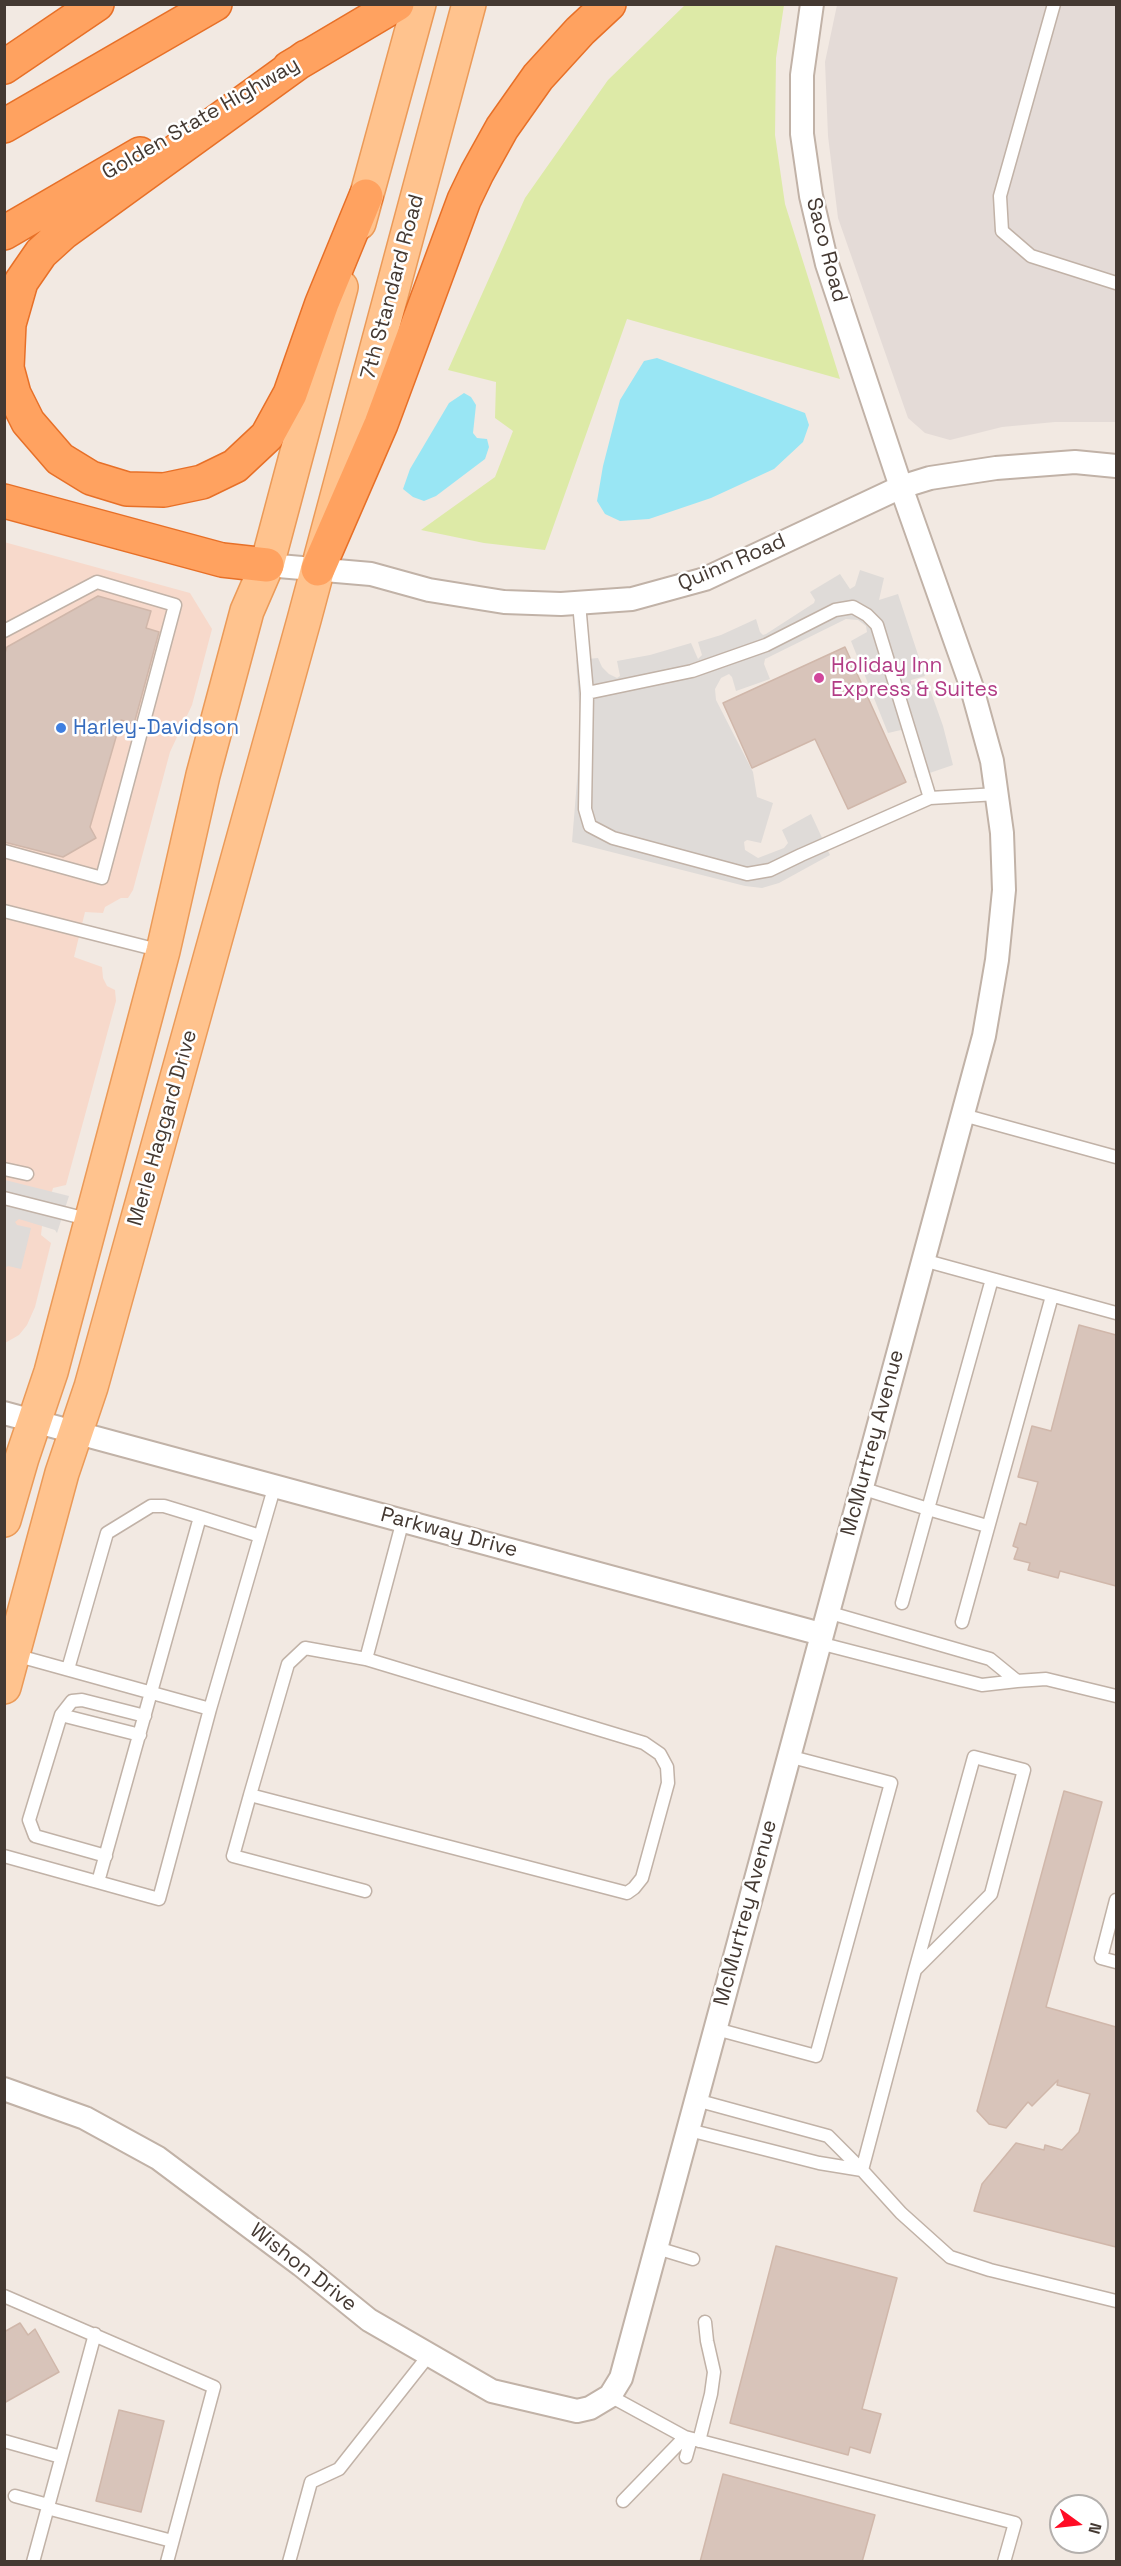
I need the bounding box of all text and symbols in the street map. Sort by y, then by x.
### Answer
street label: Golden State Highway [98,52,304,186]
street label: 7th Standard Road [356,192,430,382]
street label: Saco Road [800,195,852,305]
street label: Quinn Road [674,529,790,597]
place label: Holiday Inn Express & Suites [831,653,998,703]
marker: Holiday Inn Express & Suites [812,671,826,685]
place label: Harley-Davidson [73,715,239,741]
marker: Harley-Davidson [54,721,68,735]
street label: Merle Haggard Drive [123,1027,203,1229]
street label: McMurtrey Avenue [836,1347,910,1539]
street label: Parkway Drive [378,1503,520,1563]
street label: McMurtrey Avenue [709,1817,783,2009]
street label: Wishon Drive [244,2218,362,2318]
north arrow [1049,2494,1109,2554]
text: N [1083,2520,1106,2536]

